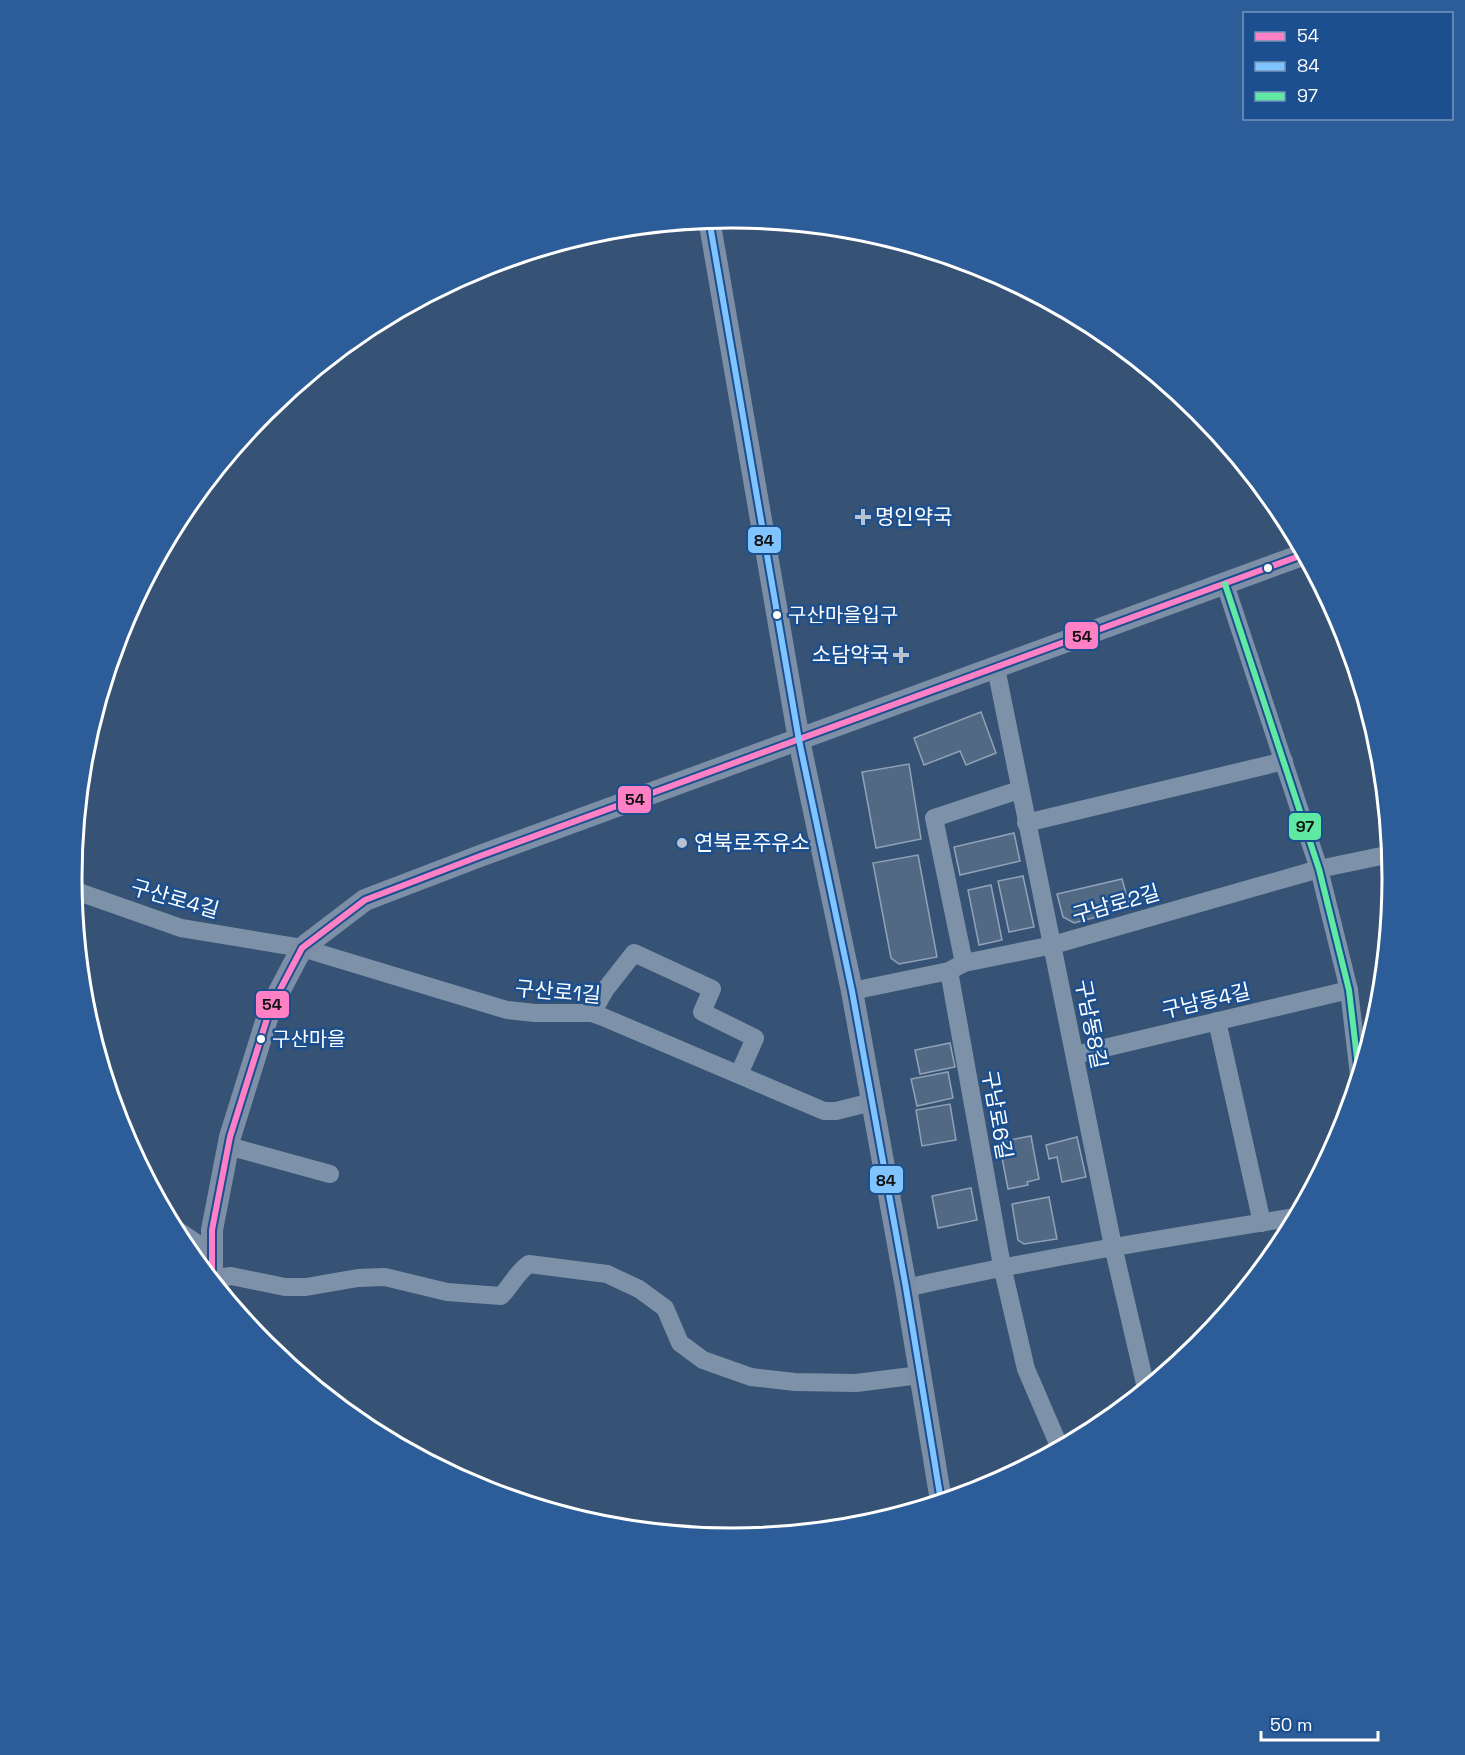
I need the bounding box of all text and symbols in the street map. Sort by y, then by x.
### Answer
legend [1243,12,1453,120]
text: 54 [1297,24,1319,47]
text: 84 [1297,54,1319,77]
text: 97 [1297,84,1318,107]
place label: 명인약국 [875,503,952,530]
marker: 명인약국 [856,510,870,524]
line badge: 84 [747,526,782,554]
text: 84 [754,530,774,551]
unlabelled marker [1262,562,1274,574]
place label: 구산마을입구 [788,602,898,628]
marker: 구산마을입구 [771,609,783,621]
line badge: 54 [1064,621,1099,650]
text: 54 [1072,626,1092,647]
place label: 소담약국 [812,641,889,668]
marker: 소담약국 [894,648,908,662]
line badge: 54 [617,785,652,814]
text: 54 [625,789,645,810]
line badge: 97 [1288,812,1322,841]
text: 97 [1296,816,1314,837]
place label: 연북로주유소 [694,829,810,856]
marker: 연북로주유소 [675,836,689,850]
street label: 구산로4길 [128,873,222,924]
street label: 구남로2길 [1069,878,1163,929]
street label: 구산로1길 [514,974,602,1009]
street label: 구남동8길 [1070,977,1113,1071]
street label: 구남동4길 [1159,977,1253,1024]
line badge: 54 [255,990,290,1019]
text: 54 [262,994,282,1015]
place label: 구산마을 [272,1026,346,1052]
marker: 구산마을 [255,1033,267,1045]
street label: 구남로6길 [976,1068,1019,1162]
line badge: 84 [869,1165,904,1194]
text: 84 [876,1170,896,1191]
scale bar [1261,1704,1378,1742]
text: 50 m [1270,1713,1312,1736]

